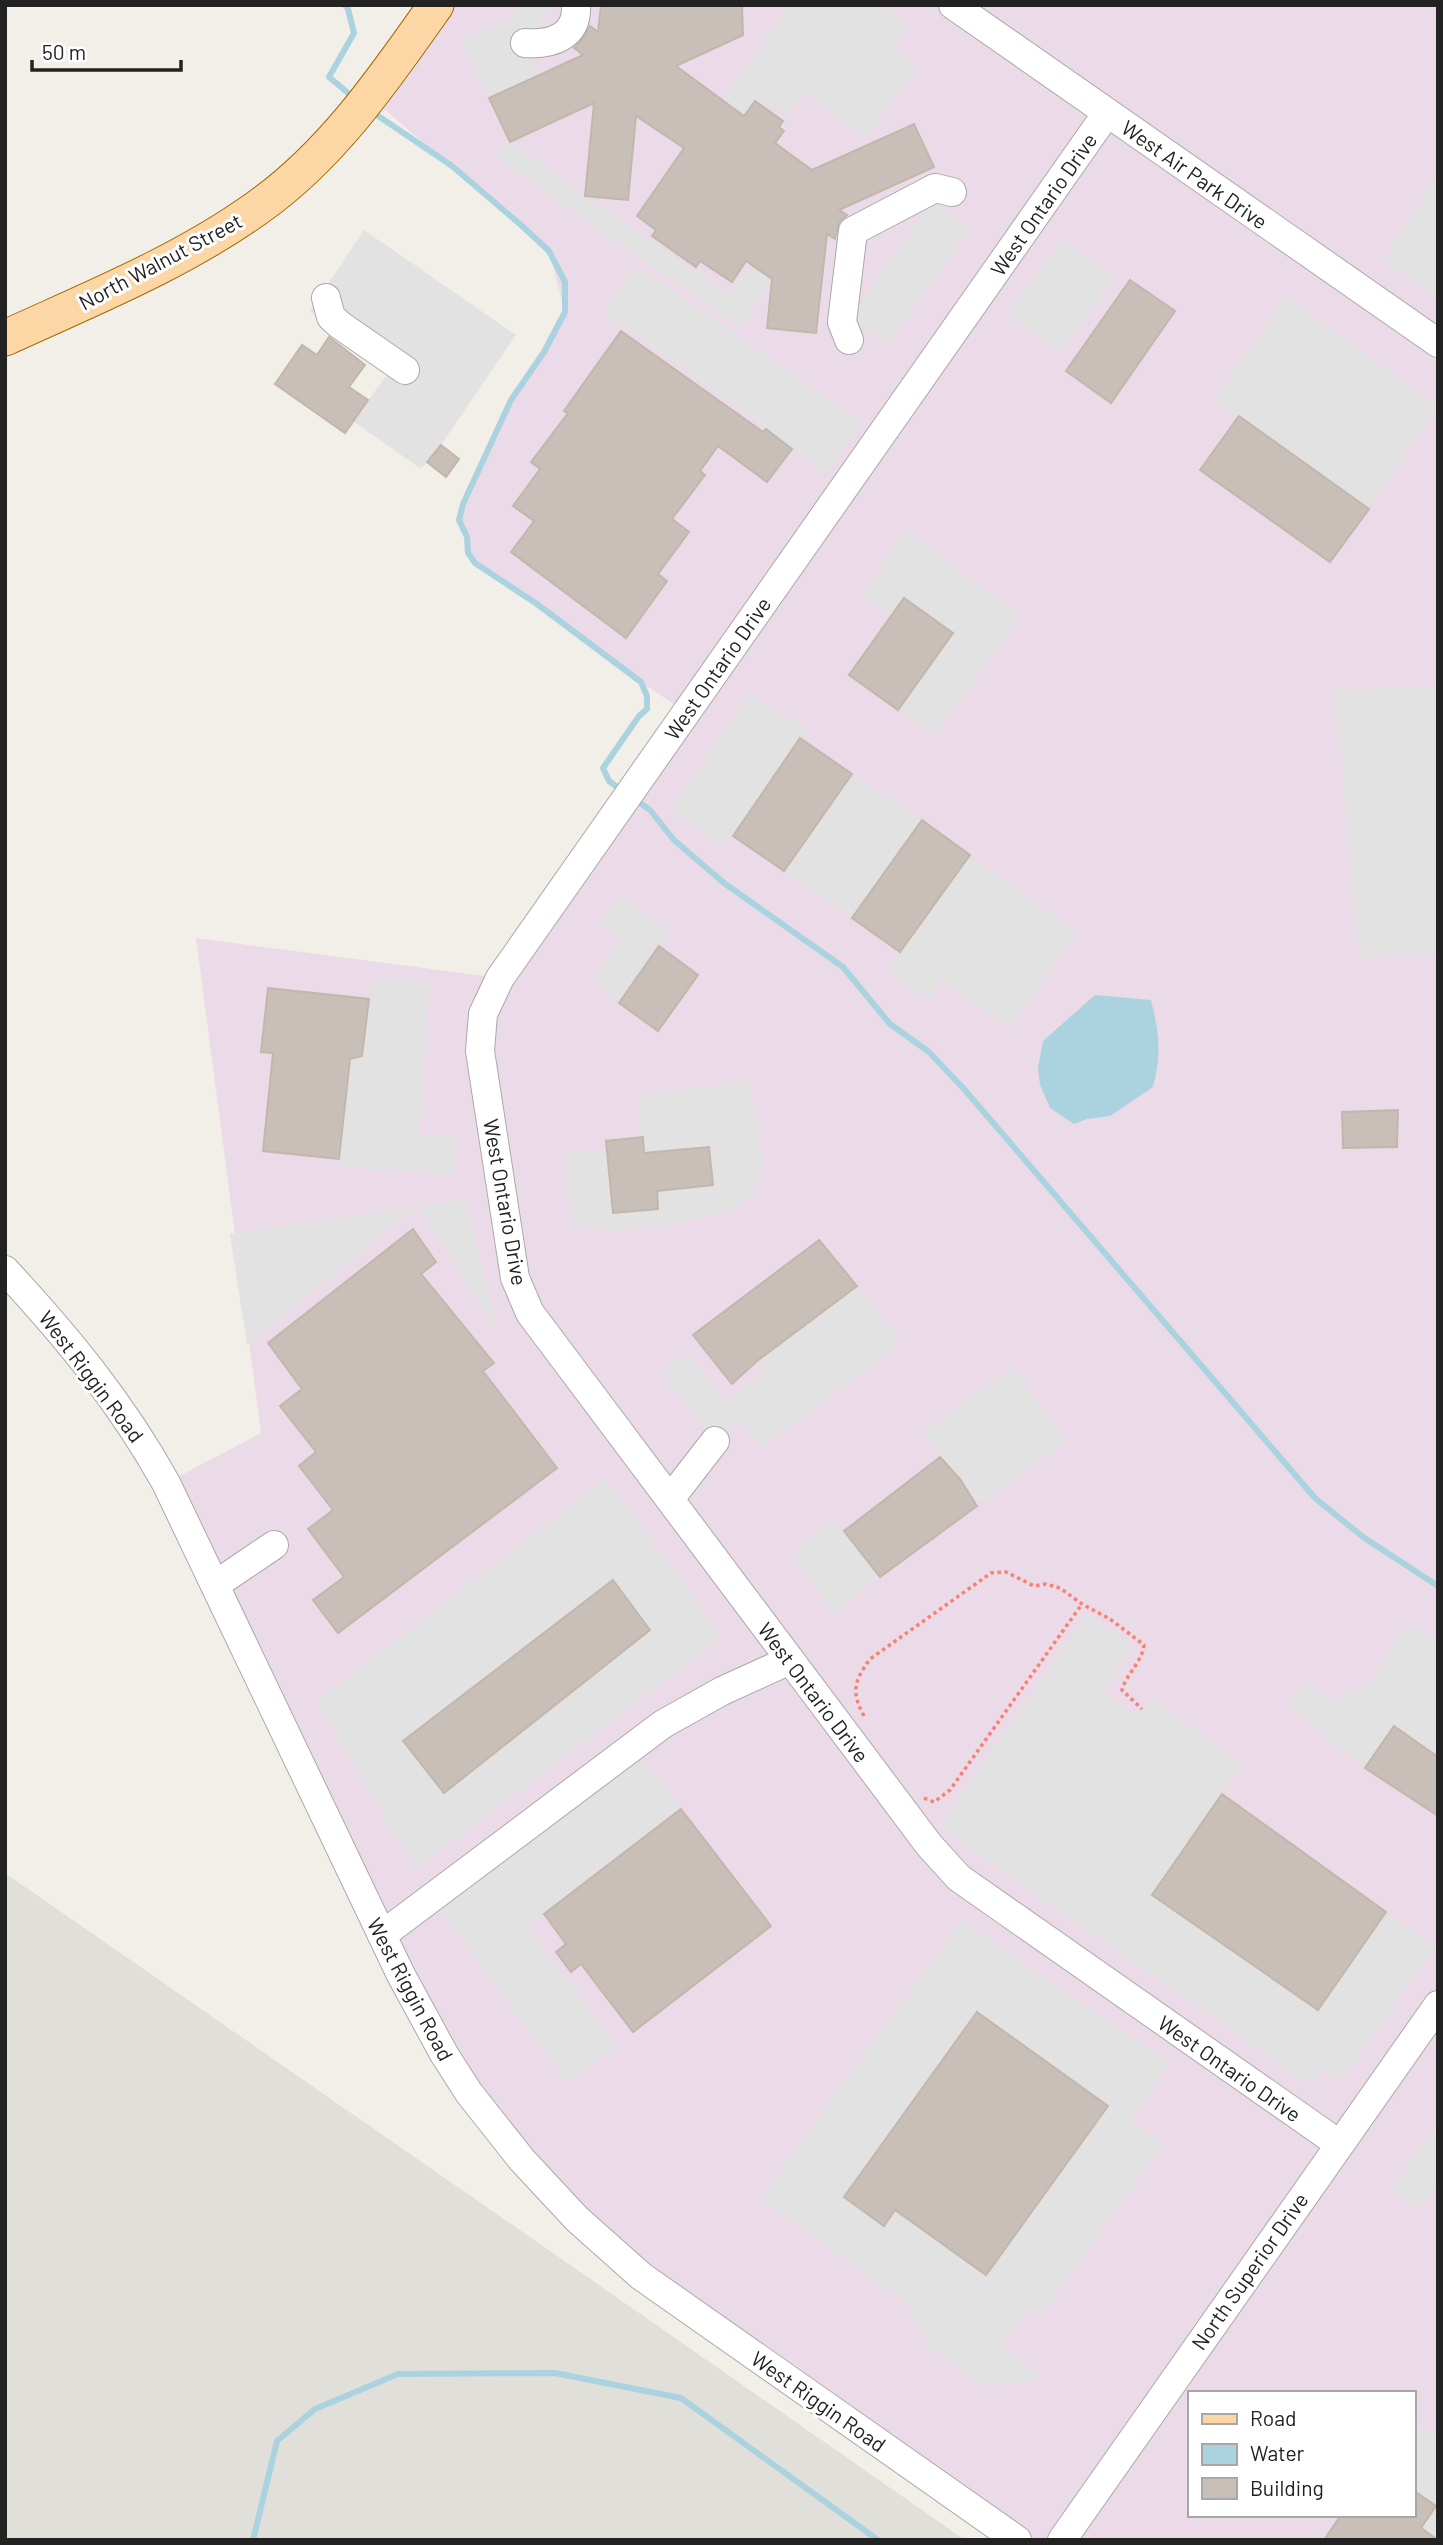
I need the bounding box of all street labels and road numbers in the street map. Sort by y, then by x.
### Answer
street label: West Air Park Drive [1117,114,1273,234]
street label: West Ontario Drive [984,128,1102,280]
street label: North Walnut Street [74,207,246,315]
street label: West Ontario Drive [658,592,776,744]
street label: West Ontario Drive [479,1117,533,1287]
street label: West Riggin Road [34,1305,150,1447]
street label: West Ontario Drive [753,1617,875,1767]
street label: West Riggin Road [363,1913,459,2065]
street label: West Ontario Drive [1154,2009,1306,2127]
street label: North Superior Drive [1185,2188,1313,2354]
street label: West Riggin Road [747,2345,891,2457]

